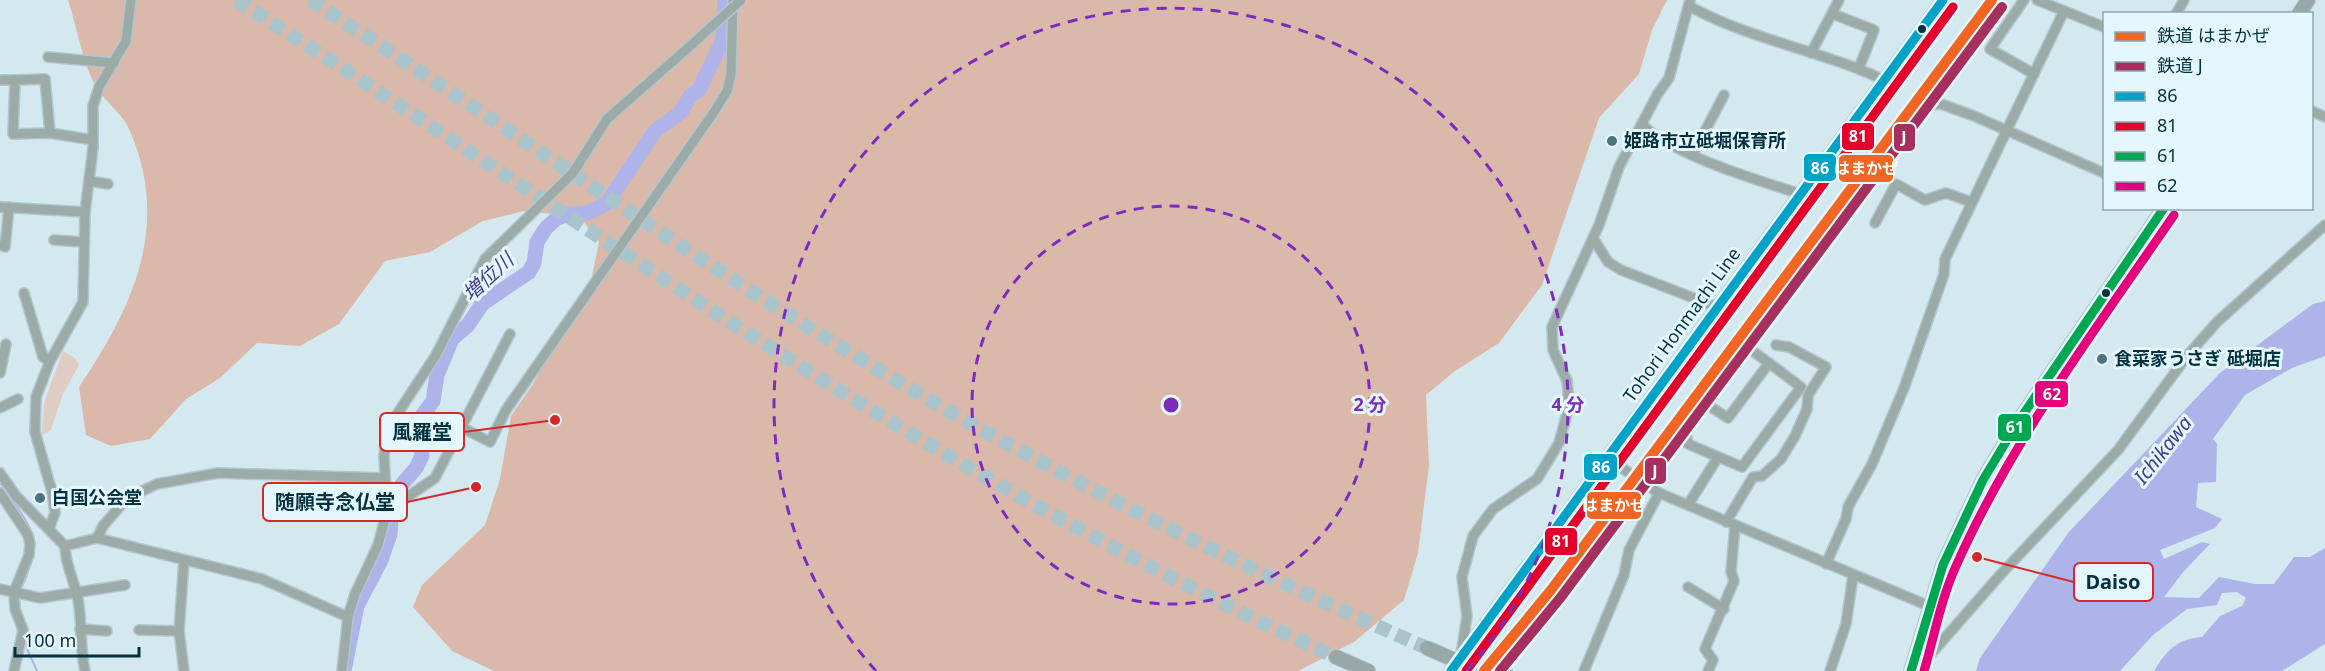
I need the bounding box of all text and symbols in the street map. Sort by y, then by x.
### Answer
legend [2103,12,2313,210]
unlabelled marker [1916,23,1928,35]
text: 鉄道 はまかぜ [2157,23,2270,47]
text: 鉄道 J [2157,53,2203,77]
text: 86 [2157,83,2178,107]
text: 81 [2157,113,2178,137]
line badge: 81 [1841,122,1875,151]
line badge: J [1893,123,1916,152]
text: 81 [1849,125,1867,147]
text: J [1899,126,1907,148]
place label: 姫路市立砥堀保育所 [1624,128,1786,152]
marker: 姫路市立砥堀保育所 [1605,134,1619,148]
text: 61 [2157,143,2178,167]
line badge: 86 [1803,153,1837,182]
line badge: はまかぜ [1838,154,1894,183]
text: 86 [1811,157,1829,179]
text: はまかぜ [1834,157,1898,179]
text: 62 [2157,173,2178,197]
street label: Tohori Honmachi Line [1617,242,1745,406]
water label: 増位川 [456,245,520,307]
unlabelled marker [2100,287,2112,299]
place label: 食菜家うさぎ 砥堀店 [2114,346,2281,370]
marker: 食菜家うさぎ 砥堀店 [2095,352,2109,366]
line badge: 62 [2034,380,2069,408]
text: 62 [2043,383,2061,405]
text: 2 分 [1354,392,1386,416]
text: 4 分 [1552,392,1584,416]
centre of rings [1161,395,1181,415]
water label: Ichikawa [2127,410,2198,490]
callout: 風羅堂 [380,413,464,451]
line badge: 61 [1997,413,2032,442]
text: 61 [2006,416,2024,438]
text: 風羅堂 [392,418,452,445]
line badge: 86 [1583,453,1618,481]
text: 86 [1592,456,1610,478]
line badge: J [1644,457,1667,485]
text: J [1650,460,1658,482]
callout: 随願寺念仏堂 [263,483,407,521]
place label: 白国公会堂 [52,485,142,509]
text: 随願寺念仏堂 [275,488,395,515]
marker: 白国公会堂 [33,491,47,505]
line badge: はまかぜ [1586,491,1642,520]
text: はまかぜ [1582,494,1646,516]
line badge: 81 [1544,527,1578,556]
text: 81 [1552,530,1570,552]
callout: Daiso [2074,563,2153,601]
text: Daiso [2085,568,2141,595]
scale bar [15,620,140,658]
text: 100 m [24,628,76,652]

